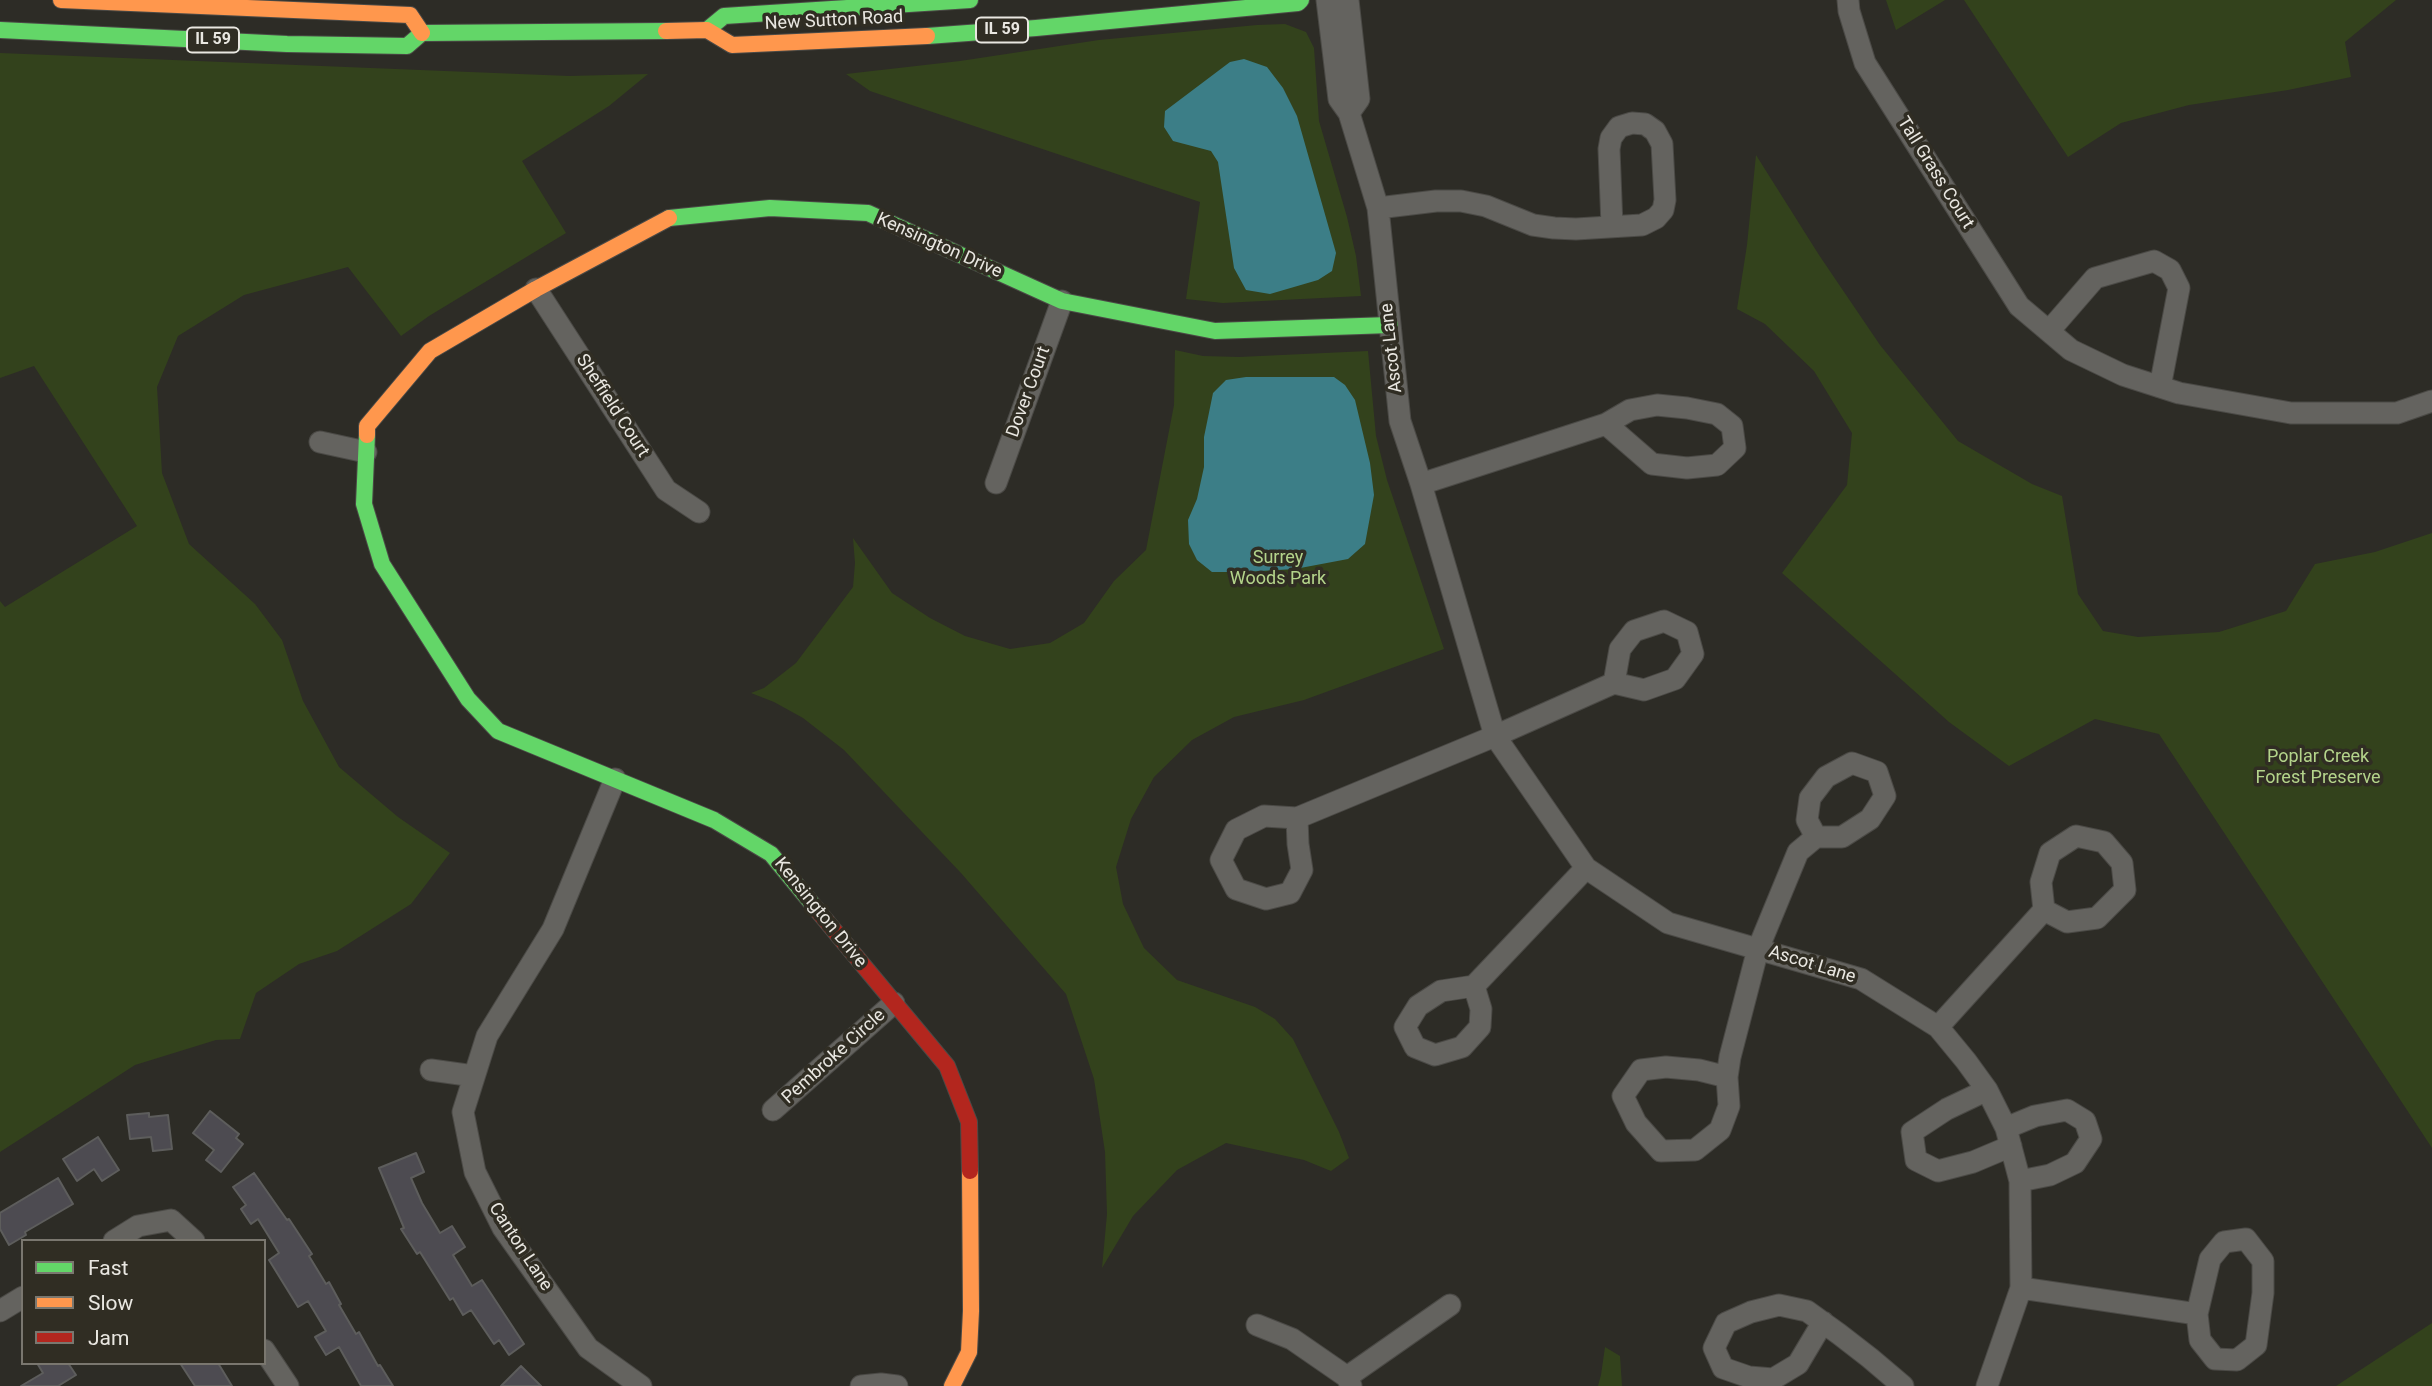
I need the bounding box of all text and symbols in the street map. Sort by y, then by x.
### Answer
street label: New Sutton Road [764,7,904,35]
road number: IL 59 [976,18,1028,42]
road number: IL 59 [187,28,239,52]
street label: Tall Grass Court [1892,113,1978,233]
street label: Kensington Drive [873,209,1005,283]
street label: Ascot Lane [1377,302,1407,394]
street label: Dover Court [1003,344,1055,440]
street label: Sheffield Court [571,350,653,462]
park label: Surrey Woods Park [1230,547,1326,590]
park label: Poplar Creek Forest Preserve [2255,746,2381,788]
street label: Kensington Drive [769,854,871,972]
street label: Ascot Lane [1766,942,1858,988]
street label: Pembroke Circle [778,1005,890,1109]
street label: Canton Lane [483,1199,557,1295]
legend [21,1239,266,1365]
text: Fast [88,1256,128,1280]
text: Slow [88,1291,133,1315]
text: Jam [88,1326,129,1350]

